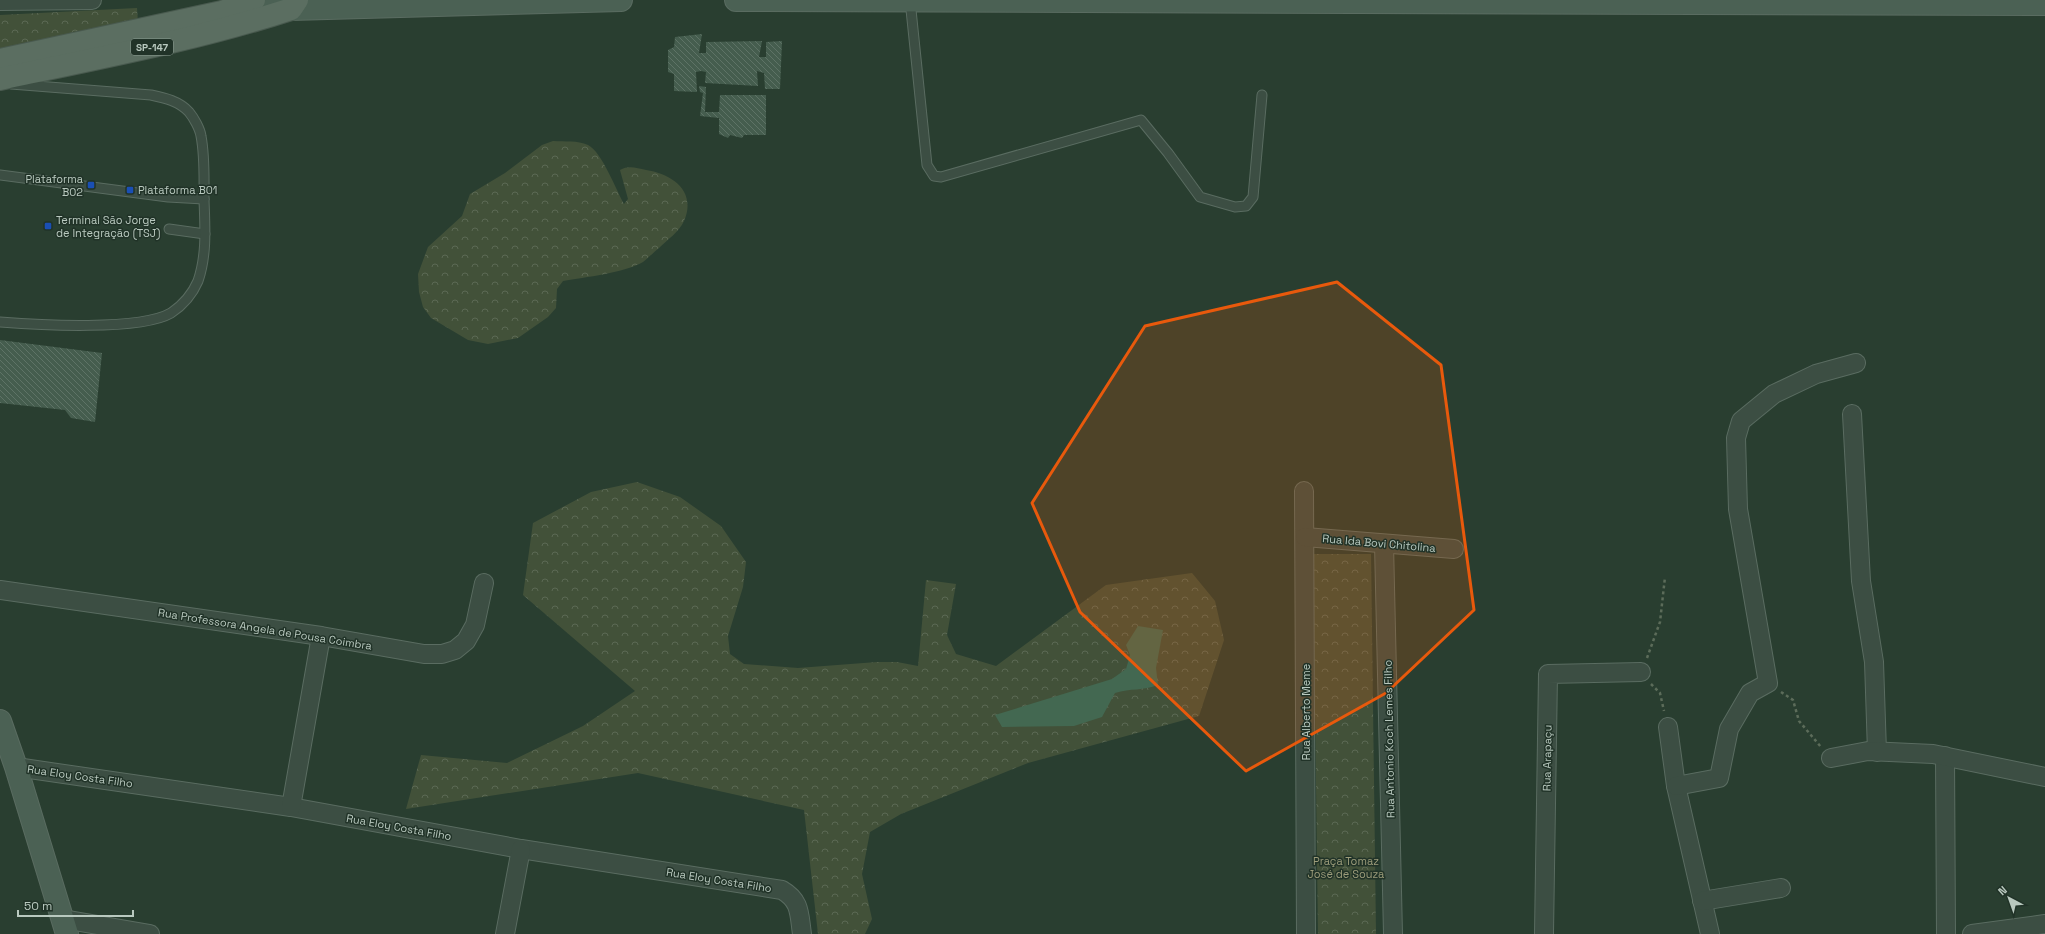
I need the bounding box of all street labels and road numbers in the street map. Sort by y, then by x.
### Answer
road number: SP-147 [131,39,173,55]
street label: Rua Ida Bovi Chitolina [1322,531,1437,555]
street label: Rua Professora Angela de Pousa Coimbra [157,605,374,653]
street label: Rua Antonio Koch Lemes Filho [1381,660,1397,818]
street label: Rua Alberto Meme [1299,664,1313,760]
street label: Rua Arapaçu [1539,725,1555,791]
street label: Rua Eloy Costa Filho [26,762,134,790]
street label: Rua Eloy Costa Filho [345,811,453,843]
street label: Rua Eloy Costa Filho [665,865,773,895]

